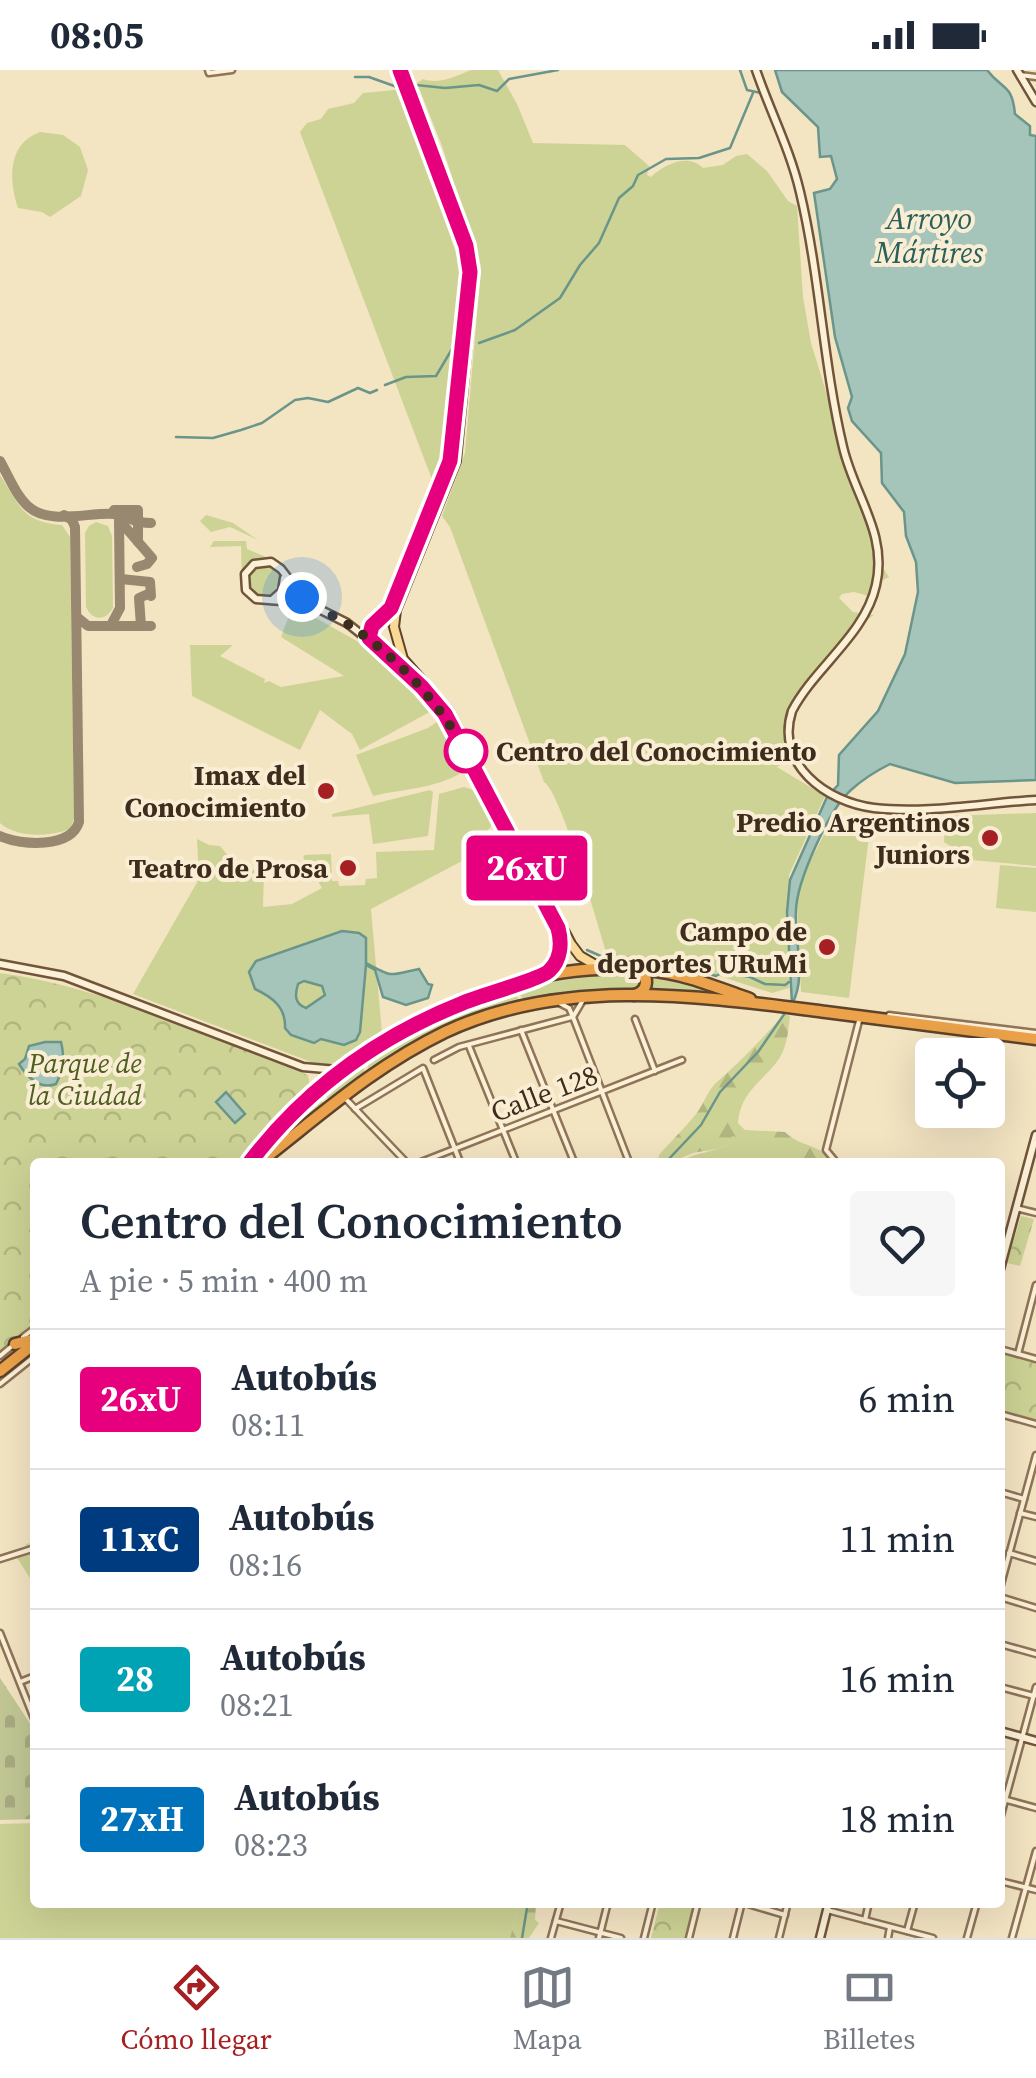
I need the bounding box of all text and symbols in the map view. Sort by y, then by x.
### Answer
text: 08:05 [50,9,144,61]
water label: Arroyo Mártires [874,198,983,273]
your location [277,572,327,622]
marker: Centro del Conocimiento [445,730,487,772]
place label: Centro del Conocimiento [496,732,817,770]
place label: Imax del Conocimiento [125,756,306,826]
marker: Imax del Conocimiento [315,780,337,802]
place label: Predio Argentinos Juniors [736,803,970,873]
marker: Predio Argentinos Juniors [979,827,1001,849]
line badge: 26xU [457,836,597,900]
text: 26xU [486,844,568,892]
place label: Teatro de Prosa [129,849,328,887]
marker: Teatro de Prosa [337,857,359,879]
place label: Campo de deportes URuMi [597,912,807,982]
marker: Campo de deportes URuMi [816,936,838,958]
map controls [915,1038,1005,1128]
button: locate [915,1038,1005,1128]
park label: Parque de la Ciudad [27,1044,142,1114]
street label: Calle 128 [485,1055,603,1131]
text: Centro del Conocimiento [80,1188,623,1254]
button: heart [850,1191,955,1296]
text: A pie · 5 min · 400 m [80,1259,368,1303]
text: Autobús [231,1351,377,1403]
text: 6 min [859,1373,955,1425]
text: 26xU [100,1375,181,1423]
text: 08:11 [231,1403,305,1447]
text: Autobús [229,1491,374,1543]
text: 11 min [840,1513,955,1565]
text: 11xC [100,1515,179,1563]
text: 08:16 [229,1543,302,1587]
text: Autobús [220,1631,366,1683]
text: 16 min [840,1653,955,1705]
text: 28 [116,1655,154,1703]
text: 08:21 [220,1683,294,1727]
text: Autobús [234,1771,380,1823]
text: 18 min [840,1793,955,1845]
text: 27xH [100,1795,184,1843]
text: 08:23 [234,1823,308,1867]
tab: Cómo llegar [121,1960,272,2058]
tab: Mapa [513,1960,582,2058]
tab: Billetes [823,1960,915,2058]

